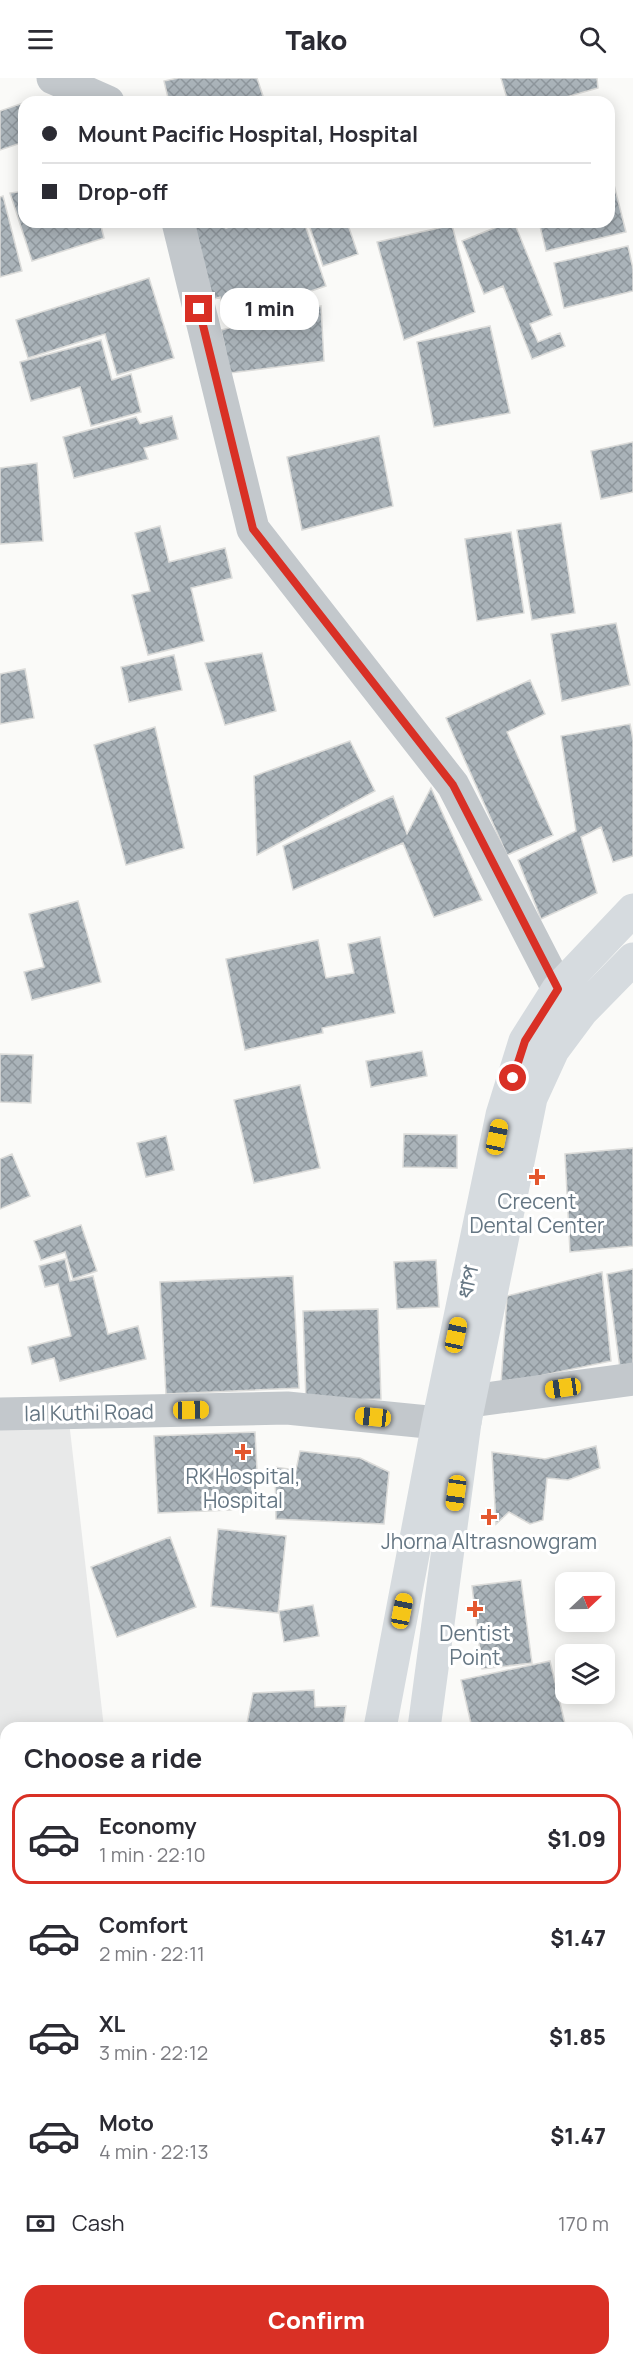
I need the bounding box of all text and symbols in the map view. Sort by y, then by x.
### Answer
text: Tako [286,21,347,58]
icon: menu [24,23,57,56]
icon: search [576,23,609,56]
text: Mount Pacific Hospital, Hospital [78,119,418,149]
text: Drop-off [78,177,168,207]
callout: 1 min [220,288,319,330]
route end [185,295,212,322]
text: 1 min [244,295,295,322]
route start [499,1064,526,1091]
car [484,1118,510,1156]
marker: Crecent Dental Center [528,1168,546,1186]
place label: Crecent Dental Center [469,1187,605,1239]
street label: ধাপ [450,1262,484,1301]
car [443,1316,469,1354]
car [544,1377,582,1399]
street label: lal Kuthi Road [24,1397,154,1427]
car [173,1401,209,1419]
car [354,1406,392,1428]
marker: RK Hospital, Hospital [234,1443,252,1461]
place label: RK Hospital, Hospital [185,1462,301,1514]
car [445,1474,467,1512]
marker: Jhorna Altrasnowgram [480,1508,498,1526]
place label: Jhorna Altrasnowgram [381,1527,597,1555]
north arrow [555,1572,615,1632]
map controls [555,1572,615,1704]
car [390,1592,414,1630]
marker: Dentist Point [466,1600,484,1618]
place label: Dentist Point [439,1619,511,1671]
button: layers [555,1644,615,1704]
text: Choose a ride [24,1739,202,1776]
text: Economy [99,1811,197,1841]
icon: car [27,1812,81,1866]
text: $1.09 [547,1824,606,1854]
text: 1 min · 22:10 [99,1841,206,1868]
text: Comfort [99,1910,188,1940]
icon: car [27,1911,81,1965]
text: $1.47 [550,1923,606,1953]
text: 2 min · 22:11 [99,1940,205,1967]
text: XL [99,2009,125,2039]
icon: car [27,2010,81,2064]
text: $1.85 [549,2022,606,2052]
text: 3 min · 22:12 [99,2039,208,2066]
text: Moto [99,2108,154,2138]
icon: car [27,2109,81,2163]
text: $1.47 [550,2121,606,2151]
text: 4 min · 22:13 [99,2138,208,2165]
icon: cash [24,2207,57,2240]
text: Cash [72,2208,125,2238]
text: 170 m [558,2210,609,2237]
button: Confirm [24,2285,609,2354]

